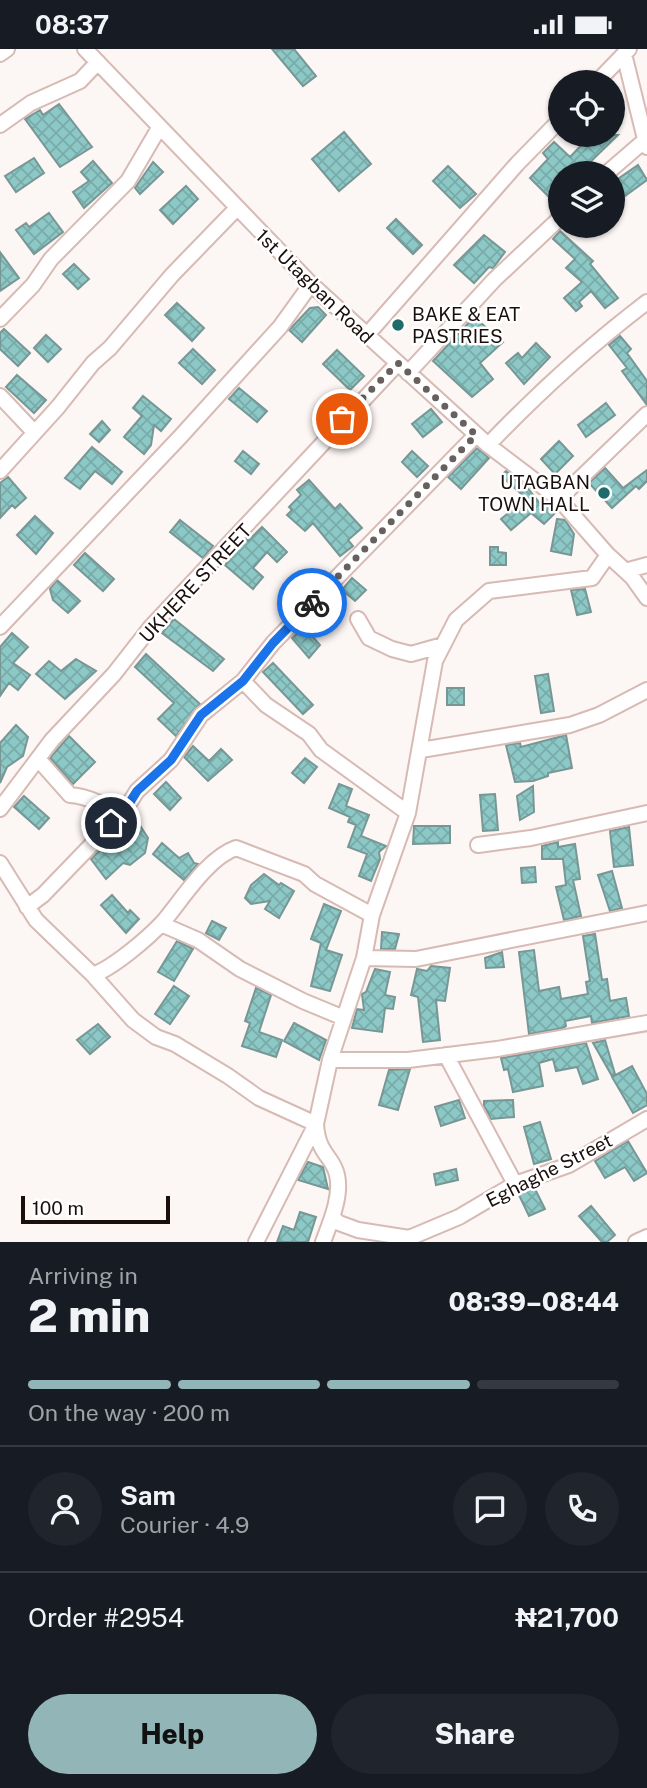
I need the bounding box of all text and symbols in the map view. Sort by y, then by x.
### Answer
text: 08:37 [35,9,109,40]
map controls [548,70,625,238]
button: locate [548,70,625,147]
button: layers [548,161,625,238]
street label: 1st Utagban Road [252,224,378,348]
place label: BAKE & EAT PASTRIES [412,303,520,347]
marker: BAKE & EAT PASTRIES [390,317,406,333]
pin [312,389,372,449]
icon: bag [323,400,361,438]
place label: UTAGBAN TOWN HALL [478,471,590,515]
marker: UTAGBAN TOWN HALL [596,485,612,501]
street label: UKHERE STREET [134,519,256,647]
courier [277,568,347,638]
icon: bike [293,584,331,622]
pin [81,793,141,853]
icon: home [92,804,130,842]
street label: Eghaghe Street [482,1129,616,1211]
scale bar [21,1193,170,1225]
text: 100 m [32,1197,84,1219]
text: Arriving in [28,1262,138,1289]
text: 08:39–08:44 [448,1286,619,1317]
text: 2 min [28,1288,150,1342]
text: On the way · 200 m [28,1399,230,1426]
button: person [28,1472,102,1546]
button: chat [453,1472,527,1546]
button: phone [545,1472,619,1546]
text: Sam [120,1480,176,1511]
text: Courier · 4.9 [120,1511,249,1538]
text: Order #2954 [28,1602,184,1633]
text: ₦21,700 [515,1602,619,1633]
button: Help [28,1694,317,1774]
button: Share [331,1694,619,1774]

